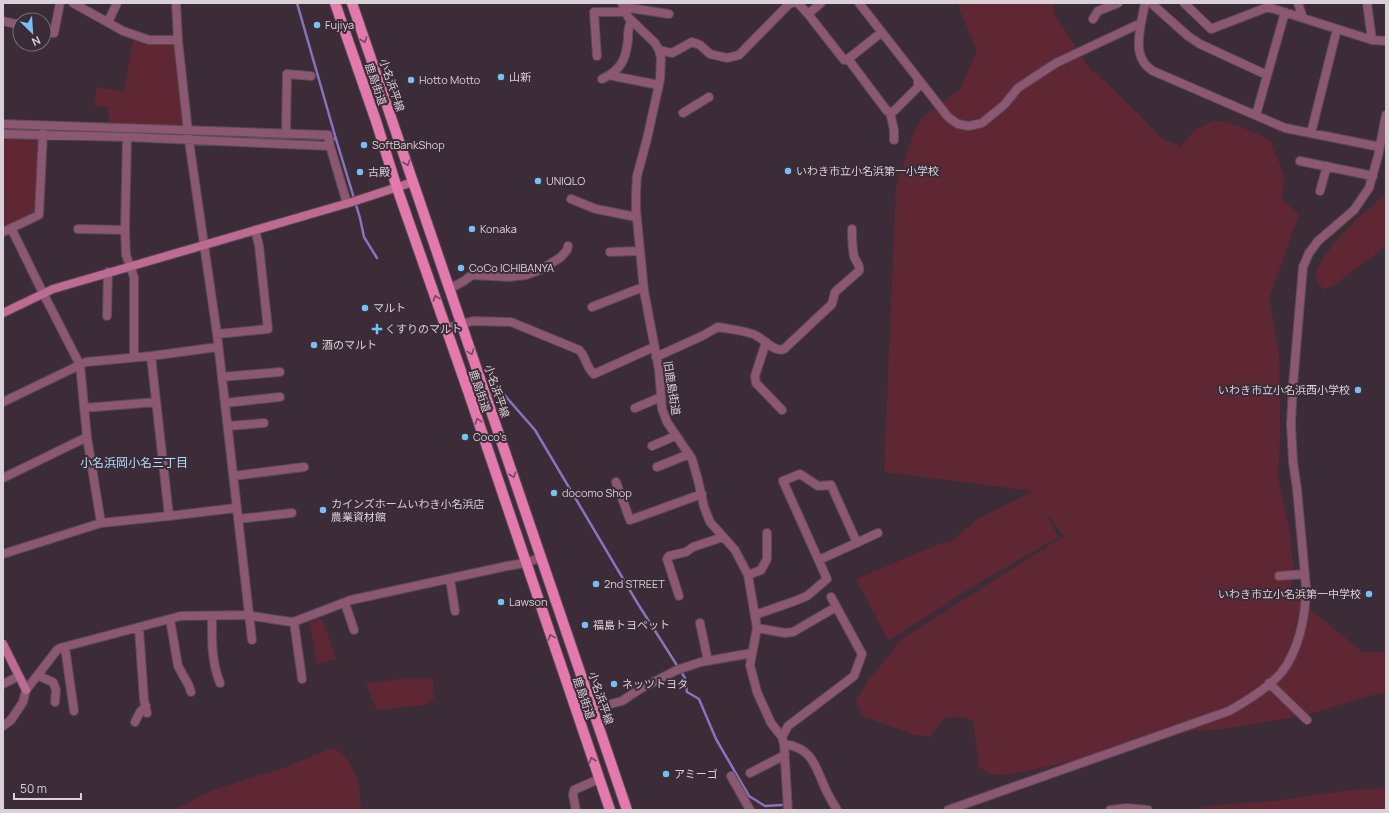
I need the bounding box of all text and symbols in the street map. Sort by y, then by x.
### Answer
north arrow [12,12,52,52]
place label: Fujiya [325,17,354,32]
marker: Fujiya [312,20,322,30]
text: N [30,33,43,50]
one-way arrow [360,36,368,43]
street label: 小名浜平線 [376,56,409,113]
street label: 鹿島街道 [362,61,391,107]
place label: 山新 [509,69,531,84]
place label: Hotto Motto [419,72,481,87]
marker: 山新 [496,72,506,82]
marker: Hotto Motto [406,75,416,85]
place label: SoftBankShop [372,137,445,152]
marker: SoftBankShop [359,140,369,150]
one-way arrow [402,159,410,166]
place label: いわき市立小名浜第一小学校 [796,163,939,178]
place label: 古殿 [368,164,390,179]
marker: いわき市立小名浜第一小学校 [783,166,793,176]
marker: 古殿 [355,167,365,177]
place label: UNIQLO [546,173,585,188]
marker: UNIQLO [533,176,543,186]
place label: Konaka [480,221,517,236]
marker: Konaka [467,224,477,234]
place label: CoCo ICHIBANYA [469,260,554,275]
marker: CoCo ICHIBANYA [456,263,466,273]
one-way arrow [432,294,440,301]
place label: マルト [373,300,406,315]
marker: マルト [360,303,370,313]
place label: くすりのマルト [385,321,462,336]
marker: くすりのマルト [372,324,382,334]
place label: 酒のマルト [322,337,377,352]
marker: 酒のマルト [309,340,319,350]
one-way arrow [466,349,474,356]
street label: 旧鹿島街道 [661,360,684,416]
street label: 小名浜平線 [481,362,514,419]
street label: 鹿島街道 [466,368,495,414]
place label: いわき市立小名浜西小学校 [1218,382,1350,397]
marker: いわき市立小名浜西小学校 [1353,385,1363,395]
one-way arrow [474,417,483,424]
place label: Coco's [473,429,507,444]
marker: Coco's [460,432,470,442]
district label: 小名浜岡小名三丁目 [80,454,188,471]
one-way arrow [508,472,516,479]
place label: docomo Shop [562,485,632,500]
marker: docomo Shop [549,488,559,498]
place label: カインズホームいわき小名浜店 農業資材館 [331,496,484,524]
marker: カインズホームいわき小名浜店 農業資材館 [318,505,328,515]
place label: 2nd STREET [604,576,665,591]
marker: 2nd STREET [591,579,601,589]
place label: いわき市立小名浜第一中学校 [1218,586,1361,601]
marker: いわき市立小名浜第一中学校 [1364,589,1374,599]
place label: Lawson [509,594,548,609]
marker: Lawson [496,597,506,607]
place label: 福島トヨペット [593,617,670,632]
marker: 福島トヨペット [580,620,590,630]
one-way arrow [547,633,555,640]
street label: 小名浜平線 [585,669,618,726]
street label: 鹿島街道 [570,675,599,721]
place label: ネッツトヨタ [622,676,688,691]
marker: ネッツトヨタ [609,679,619,689]
one-way arrow [588,757,597,764]
place label: アミーゴ [674,766,718,781]
marker: アミーゴ [661,769,671,779]
scale bar [14,775,81,801]
text: 50 m [20,780,47,797]

